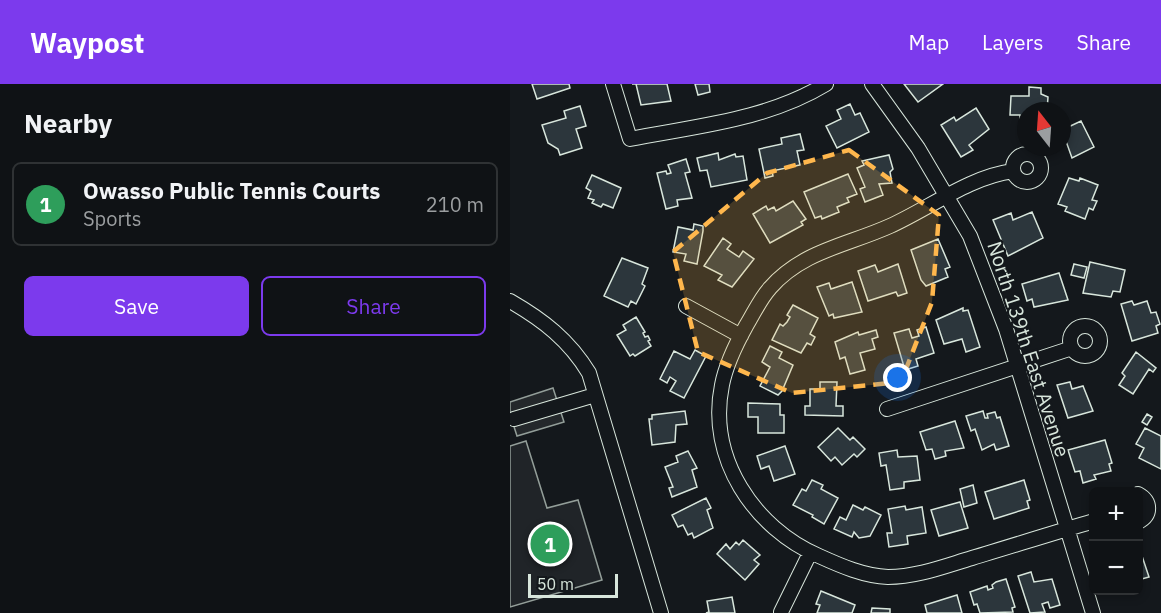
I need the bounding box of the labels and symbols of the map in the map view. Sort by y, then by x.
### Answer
north arrow [1017,102,1071,156]
street label: North 139th East Avenue [981,238,1077,460]
your location [883,363,912,392]
pin: 1 [530,522,570,566]
scale bar [528,571,618,598]

